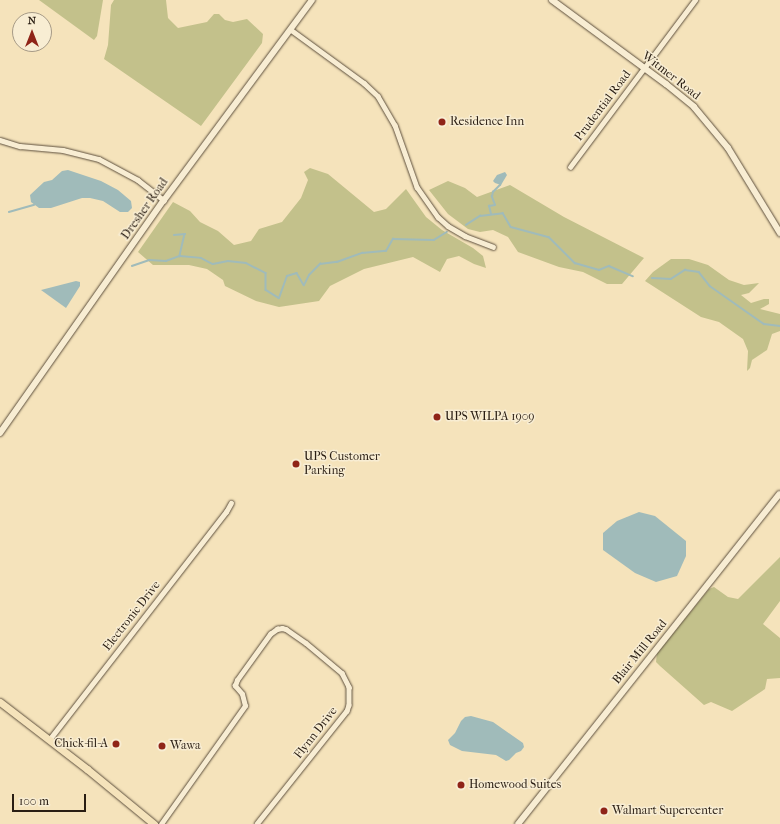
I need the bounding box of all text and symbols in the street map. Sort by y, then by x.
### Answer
north arrow [12,12,52,52]
text: N [28,14,36,27]
street label: Witmer Road [639,49,703,103]
street label: Prudential Road [572,68,634,144]
place label: Residence Inn [450,115,524,129]
marker: Residence Inn [437,117,447,127]
street label: Dresher Road [119,176,171,242]
place label: UPS WILPA 1909 [445,410,535,424]
marker: UPS WILPA 1909 [432,412,442,422]
place label: UPS Customer Parking [304,450,380,478]
marker: UPS Customer Parking [291,459,301,469]
street label: Electronic Drive [100,578,164,654]
street label: Blair Mill Road [610,617,670,687]
street label: Flynn Drive [291,704,341,762]
place label: Chick-fil-A [54,737,108,751]
marker: Chick-fil-A [111,739,121,749]
place label: Wawa [170,739,201,753]
marker: Wawa [157,741,167,751]
place label: Homewood Suites [469,778,561,792]
marker: Homewood Suites [456,780,466,790]
scale bar [14,786,88,812]
text: 100 m [19,794,49,808]
place label: Walmart Supercenter [612,804,723,818]
marker: Walmart Supercenter [599,806,609,816]

